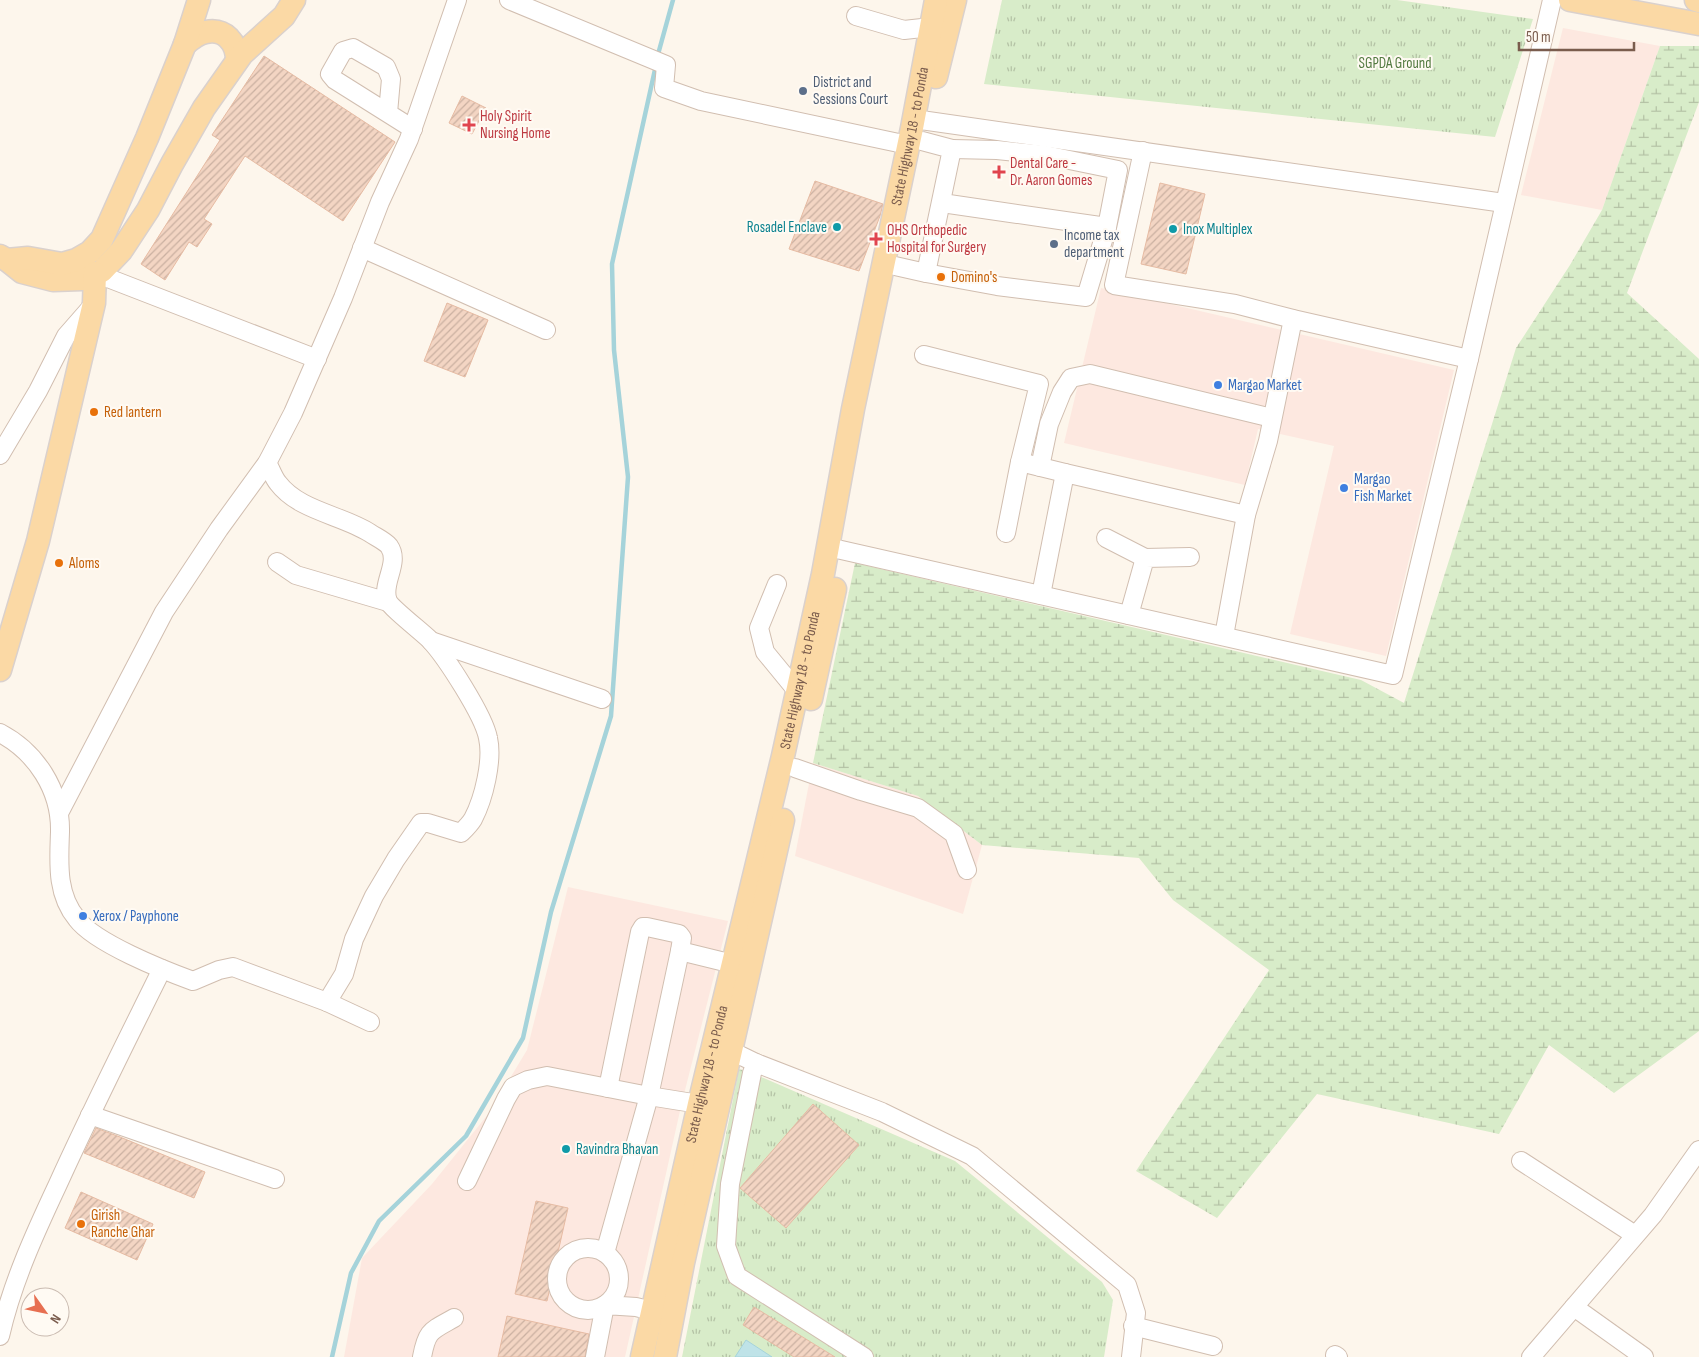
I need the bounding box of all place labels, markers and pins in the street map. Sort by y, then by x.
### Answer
place label: District and Sessions Court [813,73,888,109]
marker: District and Sessions Court [797,85,809,97]
place label: Holy Spirit Nursing Home [480,107,550,143]
marker: Holy Spirit Nursing Home [462,118,476,132]
place label: Dental Care - Dr. Aaron Gomes [1010,154,1092,190]
marker: Dental Care - Dr. Aaron Gomes [992,165,1006,179]
place label: Rosadel Enclave [747,218,827,237]
place label: Inox Multiplex [1183,220,1253,239]
marker: Rosadel Enclave [831,221,843,233]
place label: OHS Orthopedic Hospital for Surgery [887,221,987,257]
marker: Inox Multiplex [1167,223,1179,235]
place label: Income tax department [1064,226,1125,262]
marker: OHS Orthopedic Hospital for Surgery [869,232,883,246]
marker: Income tax department [1048,238,1060,250]
place label: Domino's [951,268,997,287]
marker: Domino's [935,271,947,283]
place label: Margao Market [1228,376,1302,395]
marker: Margao Market [1212,379,1224,391]
place label: Red lantern [104,403,162,422]
marker: Red lantern [88,406,100,418]
place label: Margao Fish Market [1354,470,1412,506]
marker: Margao Fish Market [1338,482,1350,494]
place label: Aloms [68,554,100,573]
marker: Aloms [53,557,65,569]
place label: Xerox / Payphone [92,907,179,926]
marker: Xerox / Payphone [77,910,89,922]
place label: Ravindra Bhavan [576,1140,658,1159]
marker: Ravindra Bhavan [560,1143,572,1155]
place label: Girish Ranche Ghar [91,1206,155,1242]
marker: Girish Ranche Ghar [75,1218,87,1230]

